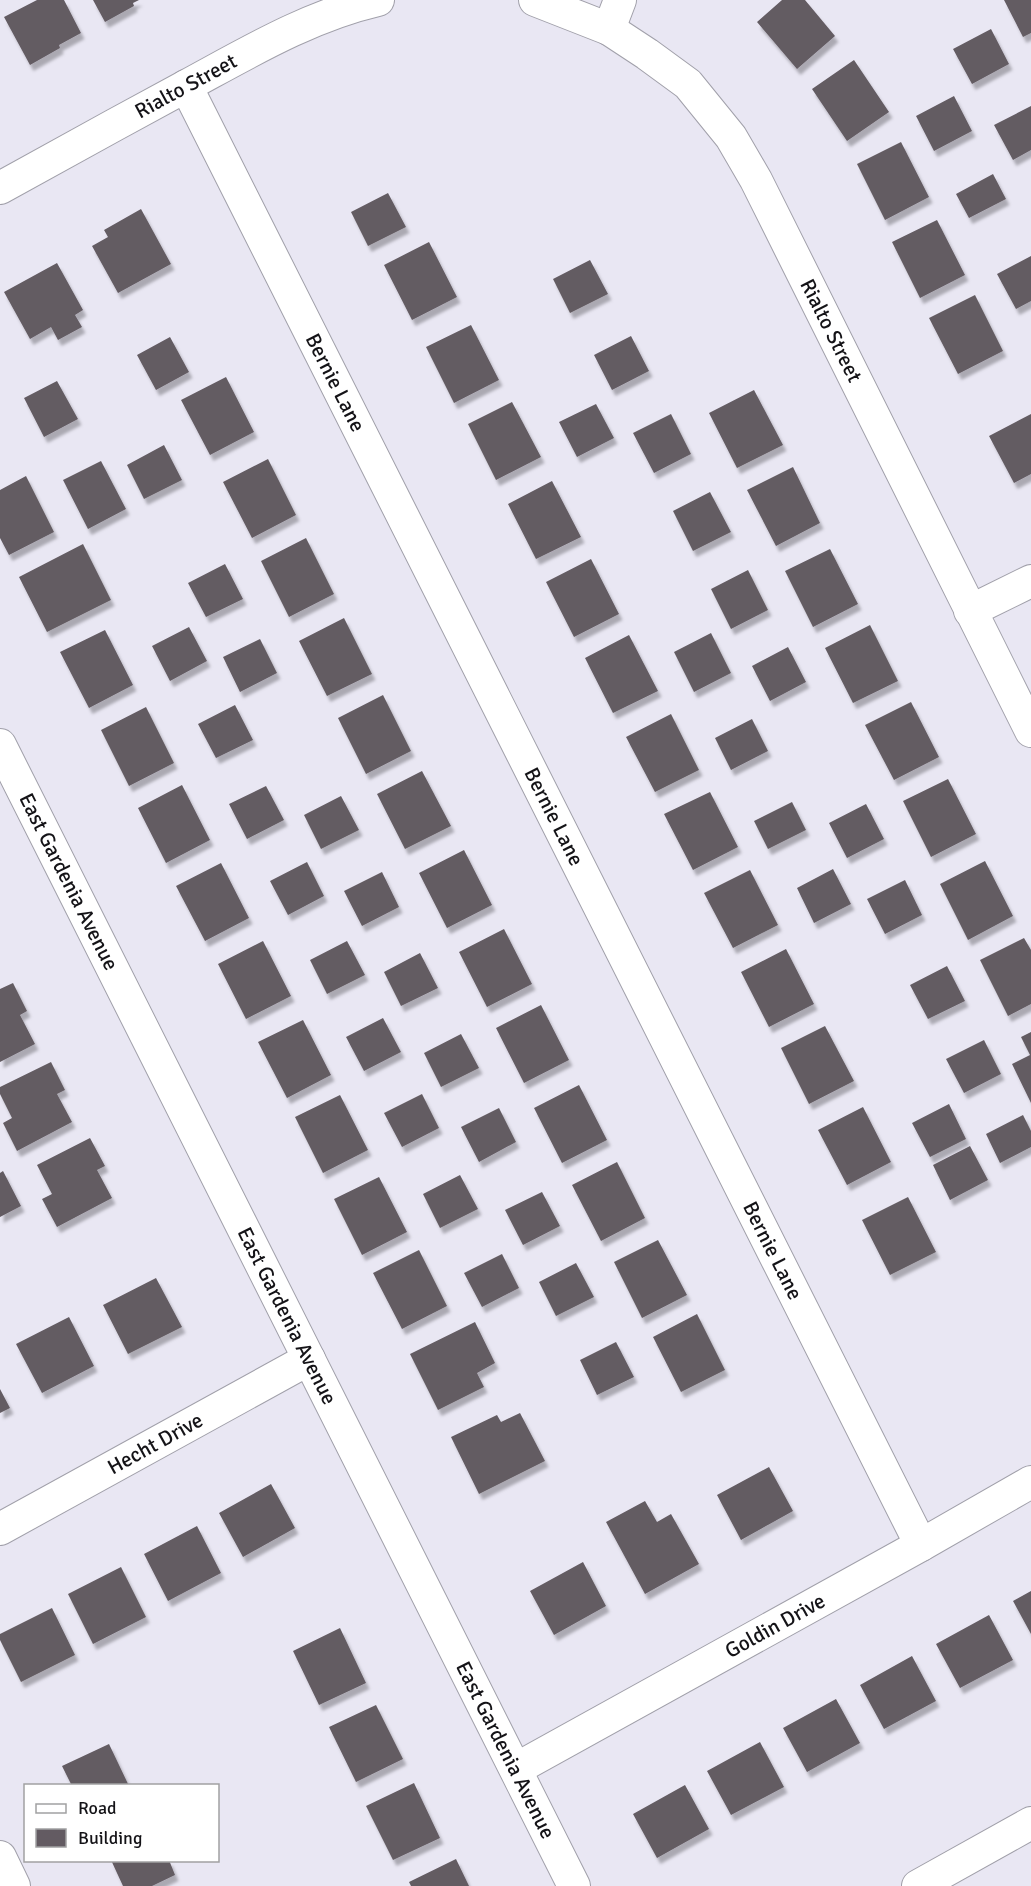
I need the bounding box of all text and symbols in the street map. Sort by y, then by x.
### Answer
street label: Rialto Street [130,48,241,124]
street label: Rialto Street [794,274,868,387]
street label: Bernie Lane [300,329,371,436]
street label: Bernie Lane [518,763,590,870]
street label: East Gardenia Avenue [13,789,124,975]
street label: Bernie Lane [737,1197,808,1304]
street label: East Gardenia Avenue [232,1223,343,1409]
street label: Hecht Drive [103,1407,207,1480]
street label: Goldin Drive [720,1588,830,1664]
street label: East Gardenia Avenue [450,1657,561,1843]
legend [24,1784,219,1862]
text: Road [78,1797,117,1819]
text: Building [78,1827,142,1849]

